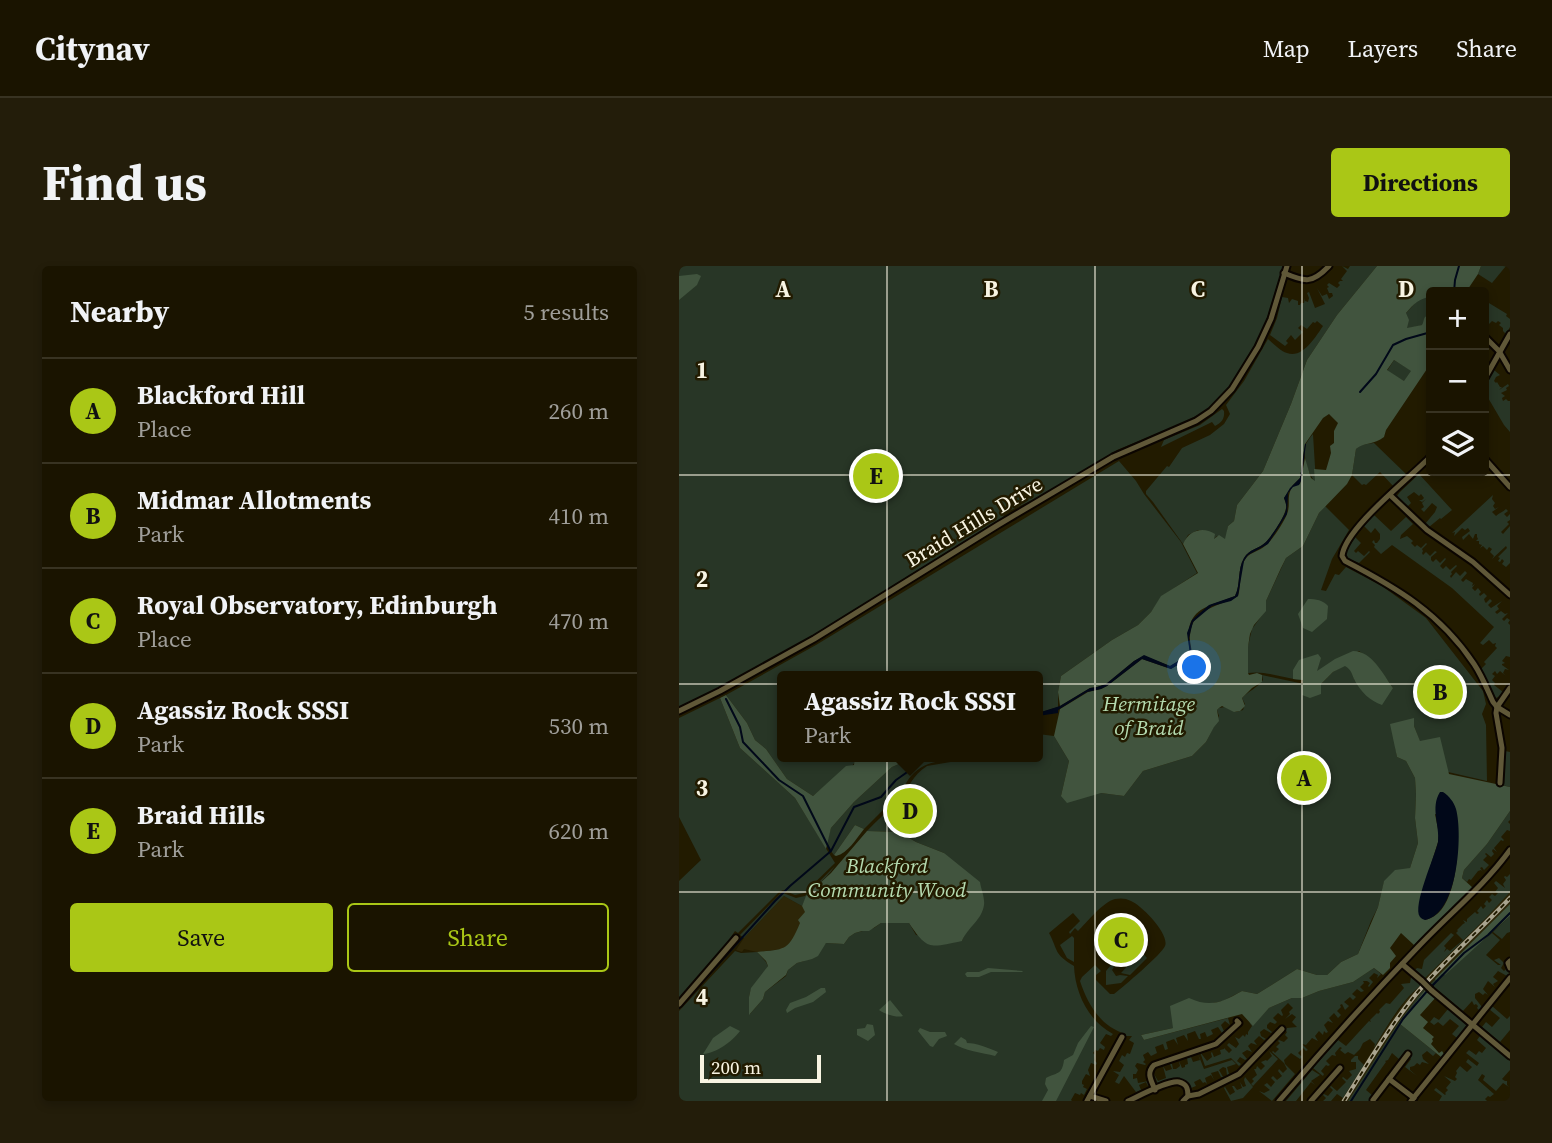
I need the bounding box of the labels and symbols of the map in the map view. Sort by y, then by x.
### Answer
text: A [775,273,791,305]
text: B [984,273,999,305]
text: C [1191,273,1205,305]
text: D [1398,273,1414,305]
text: 1 [696,354,708,386]
pin: E [853,450,899,502]
street label: Braid Hills Drive [900,469,1048,574]
text: 2 [696,563,708,595]
your location [1177,650,1211,684]
pin: B [1417,666,1463,718]
park label: Hermitage of Braid [1102,689,1196,742]
pin: A [1281,752,1327,804]
text: 3 [696,772,708,804]
pin: D [887,785,933,837]
park label: Blackford Community Wood [808,851,966,904]
pin: C [1098,914,1144,966]
text: 4 [696,981,708,1013]
scale bar [700,1052,821,1084]

